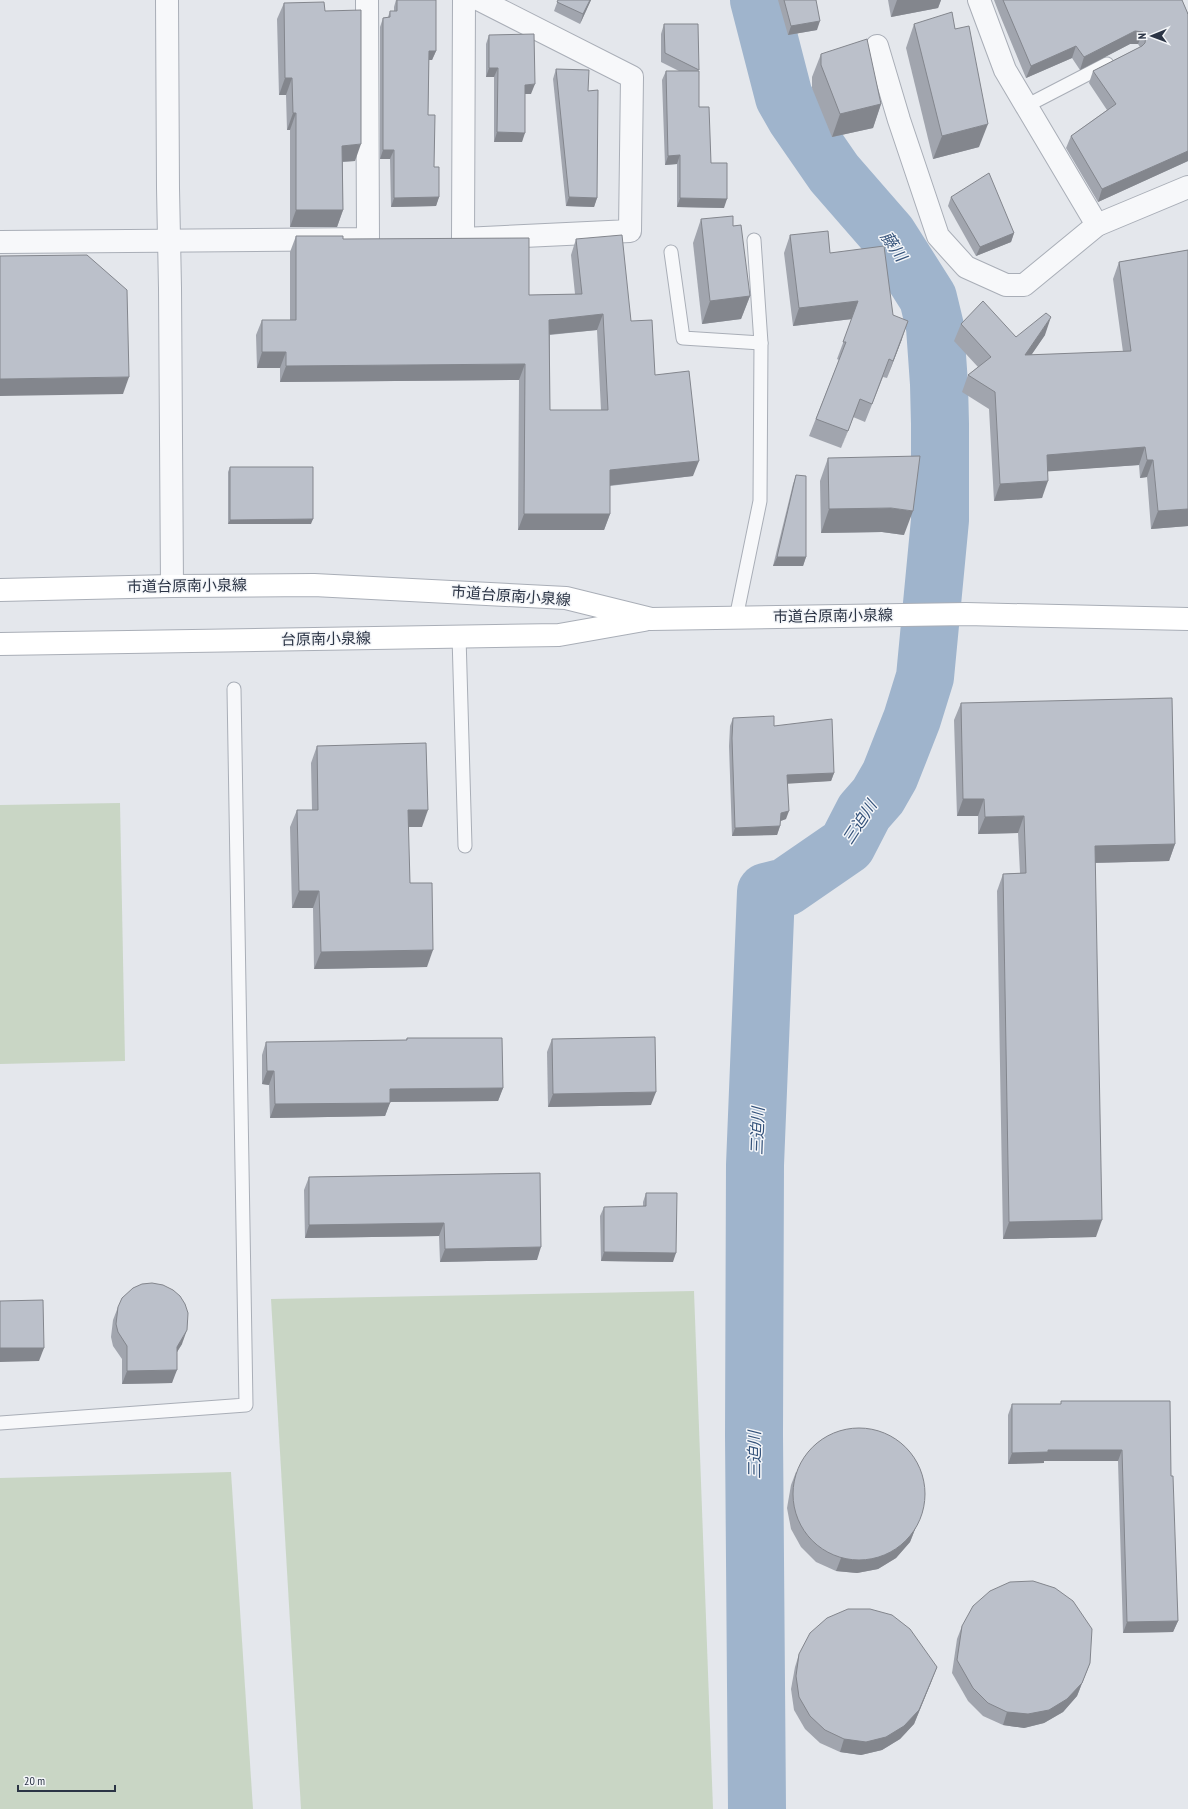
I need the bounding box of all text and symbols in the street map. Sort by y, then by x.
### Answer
north arrow [1132,16,1172,56]
text: N [1135,33,1149,39]
water label: 藤川 [877,227,913,266]
street label: 市道台原南小泉線 [127,575,247,596]
street label: 市道台原南小泉線 [451,582,572,609]
street label: 市道台原南小泉線 [773,605,893,626]
street label: 台原南小泉線 [281,628,371,649]
water label: 三迫川 [838,795,882,848]
water label: 三迫川 [746,1105,768,1155]
water label: 三迫川 [744,1429,764,1479]
scale bar [18,1767,115,1793]
text: 20 m [24,1773,45,1788]

